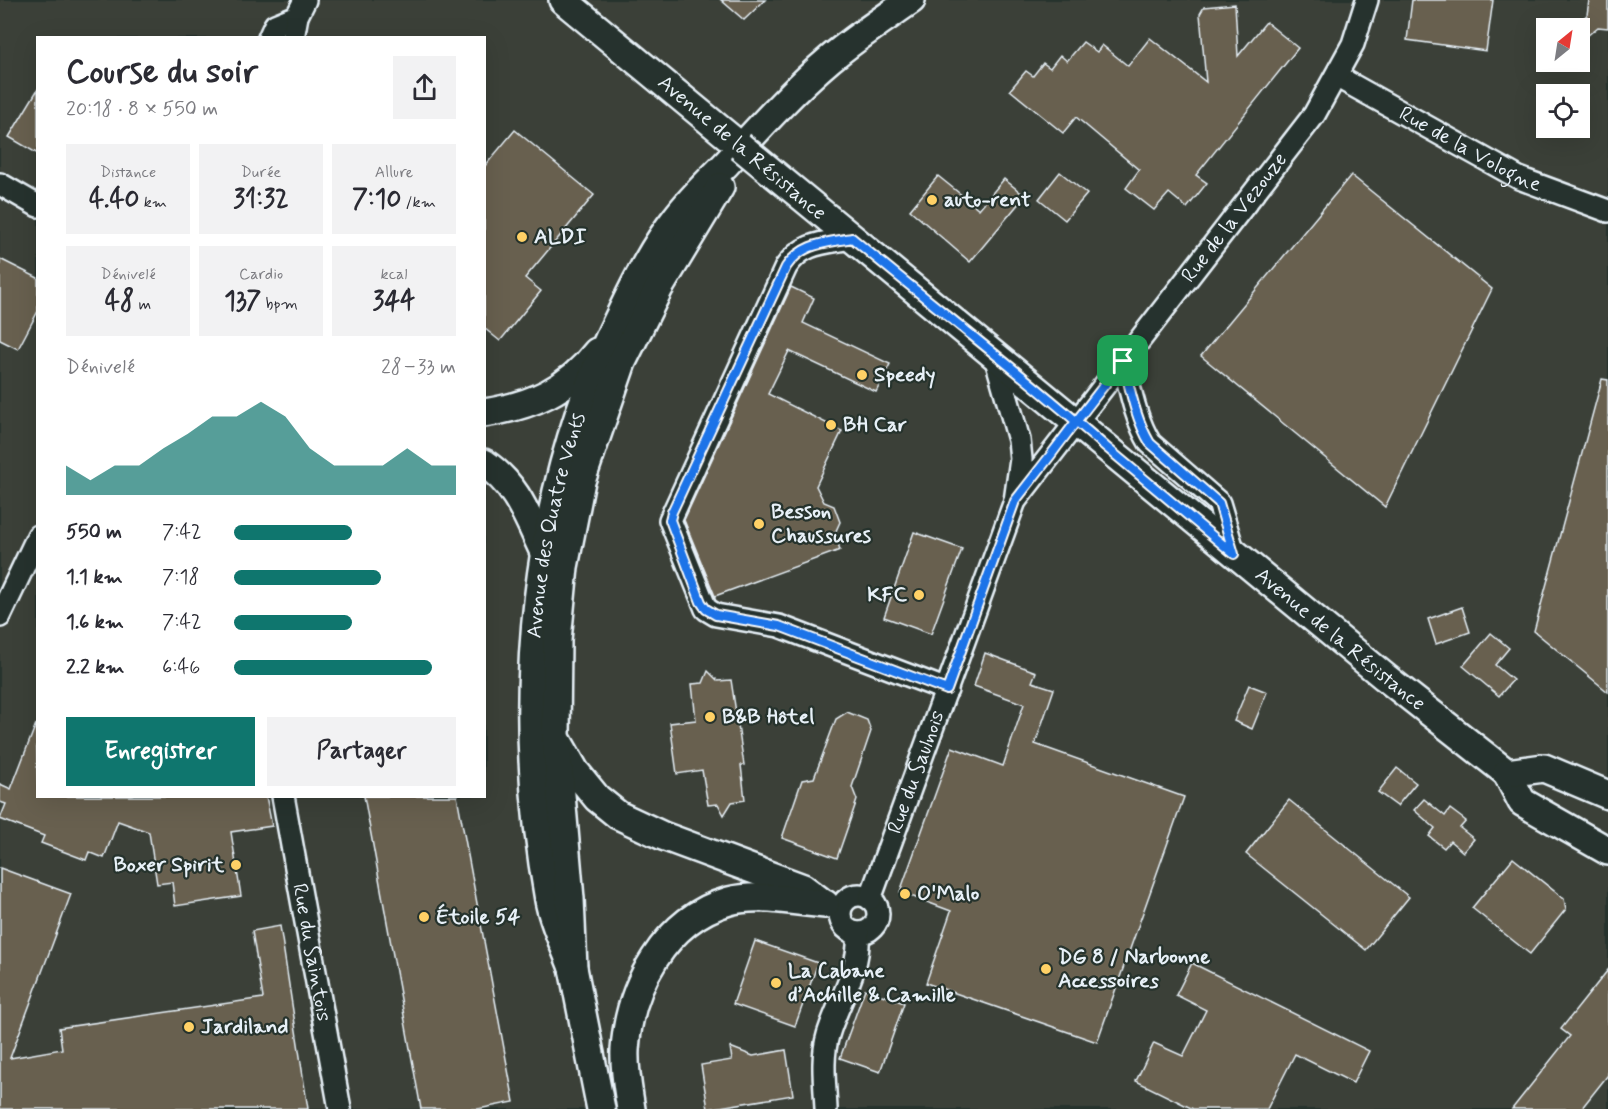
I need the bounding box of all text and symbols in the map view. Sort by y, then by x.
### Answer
north arrow [1536,18,1590,72]
map controls [1536,18,1590,138]
text: Course du soir [66,51,258,95]
button: share [393,56,456,119]
street label: Avenue de la Résistance [652,69,832,227]
button: locate [1536,84,1590,138]
text: 20:18 · 8 × 550 m [66,96,218,123]
street label: Rue de la Vologne [1394,100,1545,199]
street label: Rue de la Vezouze [1175,147,1294,289]
text: Distance [100,162,156,183]
text: Durée [241,162,281,183]
text: Allure [375,162,413,183]
text: 4.40 [89,183,139,217]
text: 31:32 [233,183,289,217]
text: 7:10 [352,183,401,217]
place label: auto-rent [944,186,1031,214]
text: km [139,192,167,213]
text: /km [401,192,436,213]
marker: auto-rent [925,193,939,207]
place label: ALDI [534,223,587,251]
marker: ALDI [515,230,529,244]
text: Dénivelé [100,264,156,285]
text: Cardio [239,264,283,285]
text: kcal [381,264,407,285]
text: 48 [105,285,134,319]
text: 137 [224,285,261,319]
text: 344 [373,285,415,319]
text: m [134,294,151,315]
text: bpm [261,294,298,315]
pin [1097,335,1148,386]
icon: arrive [1106,344,1139,377]
text: Dénivelé [66,354,135,381]
text: 28–33 m [381,354,456,381]
place label: Speedy [874,361,936,389]
marker: Speedy [855,368,869,382]
street label: Avenue des Quatre Vents [521,409,593,639]
place label: BH Car [843,411,907,439]
marker: BH Car [824,418,838,432]
place label: Besson Chaussures [771,498,872,550]
marker: Besson Chaussures [752,517,766,531]
text: 550 m [66,519,122,546]
text: 7:42 [162,519,202,546]
street label: Avenue de la Résistance [1249,561,1431,718]
text: 1.1 km [66,564,123,591]
text: 7:18 [162,564,199,591]
place label: KFC [867,581,907,609]
marker: KFC [912,588,926,602]
text: 1.6 km [66,609,124,636]
text: 7:42 [162,609,202,636]
text: 2.2 km [66,654,124,681]
text: 6:46 [162,654,200,681]
place label: B&B Hôtel [722,703,814,731]
street label: Rue du Saulnois [881,706,952,838]
marker: B&B Hôtel [703,710,717,724]
button: Enregistrer [66,717,255,786]
button: Partager [267,717,456,786]
place label: Boxer Spirit [113,851,225,879]
marker: Boxer Spirit [229,858,243,872]
place label: O'Malo [917,880,980,908]
street label: Rue du Saintois [285,881,338,1024]
marker: O'Malo [898,887,912,901]
place label: Étoile 54 [436,903,521,931]
marker: Étoile 54 [417,910,431,924]
place label: DG 8 / Narbonne Accessoires [1058,943,1210,995]
place label: La Cabane d’Achille & Camille [788,957,956,1009]
marker: DG 8 / Narbonne Accessoires [1039,962,1053,976]
marker: La Cabane d’Achille & Camille [769,976,783,990]
place label: Jardiland [201,1013,289,1041]
marker: Jardiland [182,1020,196,1034]

